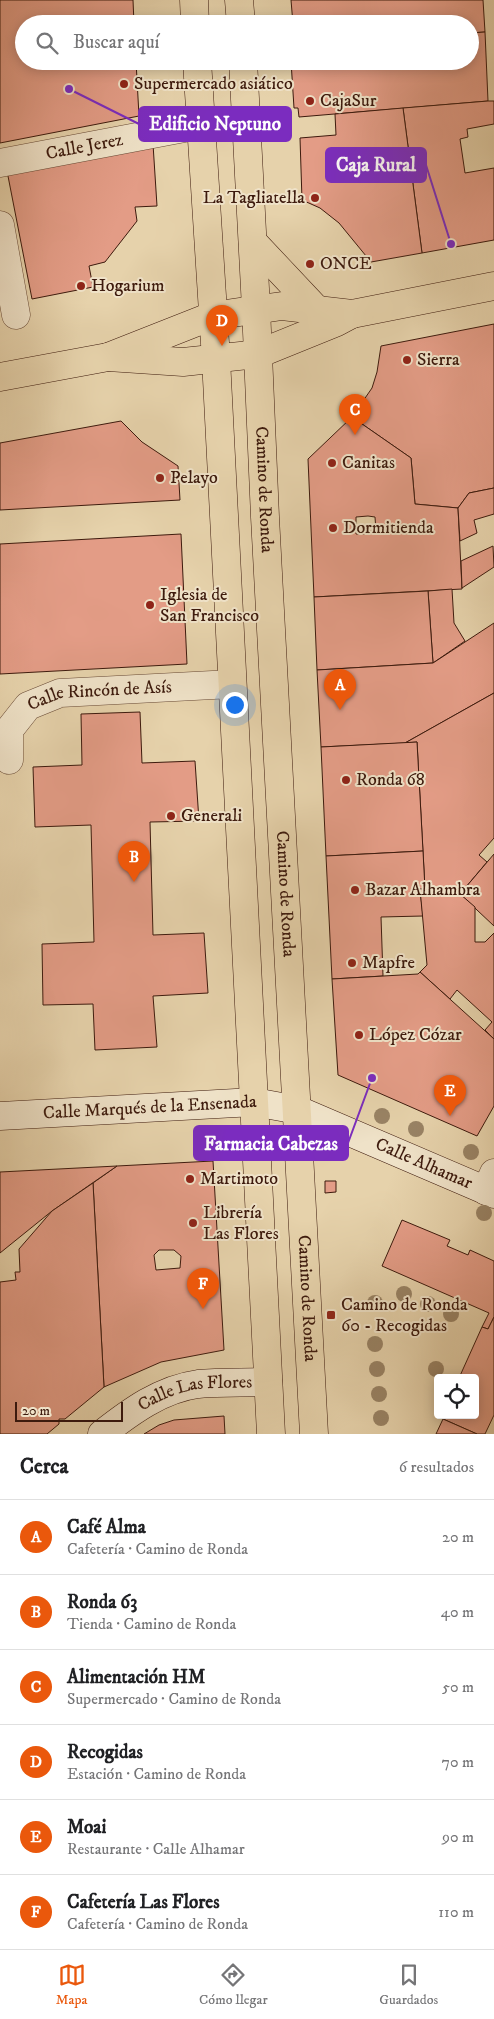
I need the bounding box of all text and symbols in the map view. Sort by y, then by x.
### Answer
search box [15,15,479,70]
icon: search [33,29,61,57]
text: Buscar aquí [73,31,159,54]
place label: Supermercado asiático [134,73,293,95]
marker: Supermercado asiático [118,78,130,90]
place label: CajaSur [320,90,377,112]
marker: CajaSur [304,95,316,107]
callout: Edificio Neptuno [139,107,291,141]
text: Edificio Neptuno [149,113,281,136]
street label: Calle Jerez [44,129,125,165]
callout: Caja Rural [326,148,426,182]
text: Caja Rural [336,154,416,178]
place label: La Tagliatella [203,187,305,209]
marker: La Tagliatella [309,192,321,204]
place label: ONCE [320,253,372,275]
marker: ONCE [304,258,316,270]
place label: Hogarium [91,275,165,297]
marker: Hogarium [75,280,87,292]
pin: D [206,305,238,346]
place label: Sierra [417,349,460,371]
marker: Sierra [401,354,413,366]
pin: C [339,394,371,435]
street label: Camino de Ronda [250,426,278,554]
place label: Canitas [342,452,395,474]
marker: Canitas [326,457,338,469]
place label: Pelayo [170,467,218,489]
marker: Pelayo [154,472,166,484]
place label: Dormitienda [343,517,434,539]
marker: Dormitienda [327,522,339,534]
place label: Iglesia de San Francisco [160,584,259,627]
marker: Iglesia de San Francisco [144,599,156,611]
pin: A [324,669,356,710]
street label: Calle Rincón de Asís [24,676,172,716]
your location [222,692,248,718]
place label: Ronda 68 [356,769,425,791]
marker: Ronda 68 [340,774,352,786]
place label: Generali [181,805,242,827]
marker: Generali [165,810,177,822]
street label: Camino de Ronda [271,830,300,958]
pin: B [118,841,150,882]
place label: Bazar Alhambra [365,879,481,901]
marker: Bazar Alhambra [349,884,361,896]
place label: Mapfre [362,952,415,974]
marker: Mapfre [346,957,358,969]
place label: López Cózar [369,1024,462,1046]
marker: López Cózar [353,1029,365,1041]
pin: E [434,1075,466,1116]
street label: Calle Marqués de la Ensenada [42,1091,258,1125]
callout: Farmacia Cabezas [194,1126,348,1160]
text: Farmacia Cabezas [204,1133,339,1156]
street label: Calle Alhamar [372,1133,476,1195]
place label: Martimoto [200,1168,278,1190]
marker: Martimoto [184,1173,196,1185]
place label: Librería Las Flores [203,1202,279,1245]
marker: Librería Las Flores [187,1217,199,1229]
street label: Camino de Ronda [292,1234,321,1363]
pin: F [187,1268,219,1309]
place label: Camino de Ronda 60 - Recogidas [341,1294,468,1337]
marker: Camino de Ronda 60 - Recogidas [325,1309,337,1321]
street label: Calle Las Flores [134,1371,252,1416]
map controls [434,1374,479,1419]
button: locate [434,1374,479,1419]
scale bar [15,1399,122,1422]
text: 20 m [22,1402,50,1420]
text: Cerca [20,1454,68,1480]
text: 6 resultados [399,1457,474,1477]
text: Café Alma [67,1516,146,1539]
text: A [31,1527,41,1547]
text: 20 m [442,1527,474,1547]
text: Cafetería · Camino de Ronda [67,1539,248,1559]
text: Ronda 63 [67,1591,137,1614]
text: B [31,1602,41,1622]
text: 40 m [441,1602,474,1622]
text: Tienda · Camino de Ronda [67,1614,236,1634]
text: Alimentación HM [67,1666,205,1689]
text: C [31,1677,41,1697]
text: 50 m [442,1677,474,1697]
text: Supermercado · Camino de Ronda [67,1689,281,1709]
text: Recogidas [67,1741,143,1764]
text: D [30,1752,42,1772]
text: 70 m [442,1752,474,1772]
text: Estación · Camino de Ronda [67,1764,246,1784]
text: Moai [67,1816,106,1839]
text: E [30,1827,42,1847]
text: 90 m [442,1827,474,1847]
text: Restaurante · Calle Alhamar [67,1839,245,1859]
text: Cafetería Las Flores [67,1891,220,1914]
text: F [31,1902,41,1922]
text: 110 m [438,1902,474,1922]
text: Cafetería · Camino de Ronda [67,1914,248,1934]
tab: Mapa [56,1961,88,2009]
tab: Cómo llegar [199,1961,268,2009]
tab: Guardados [379,1961,438,2009]

